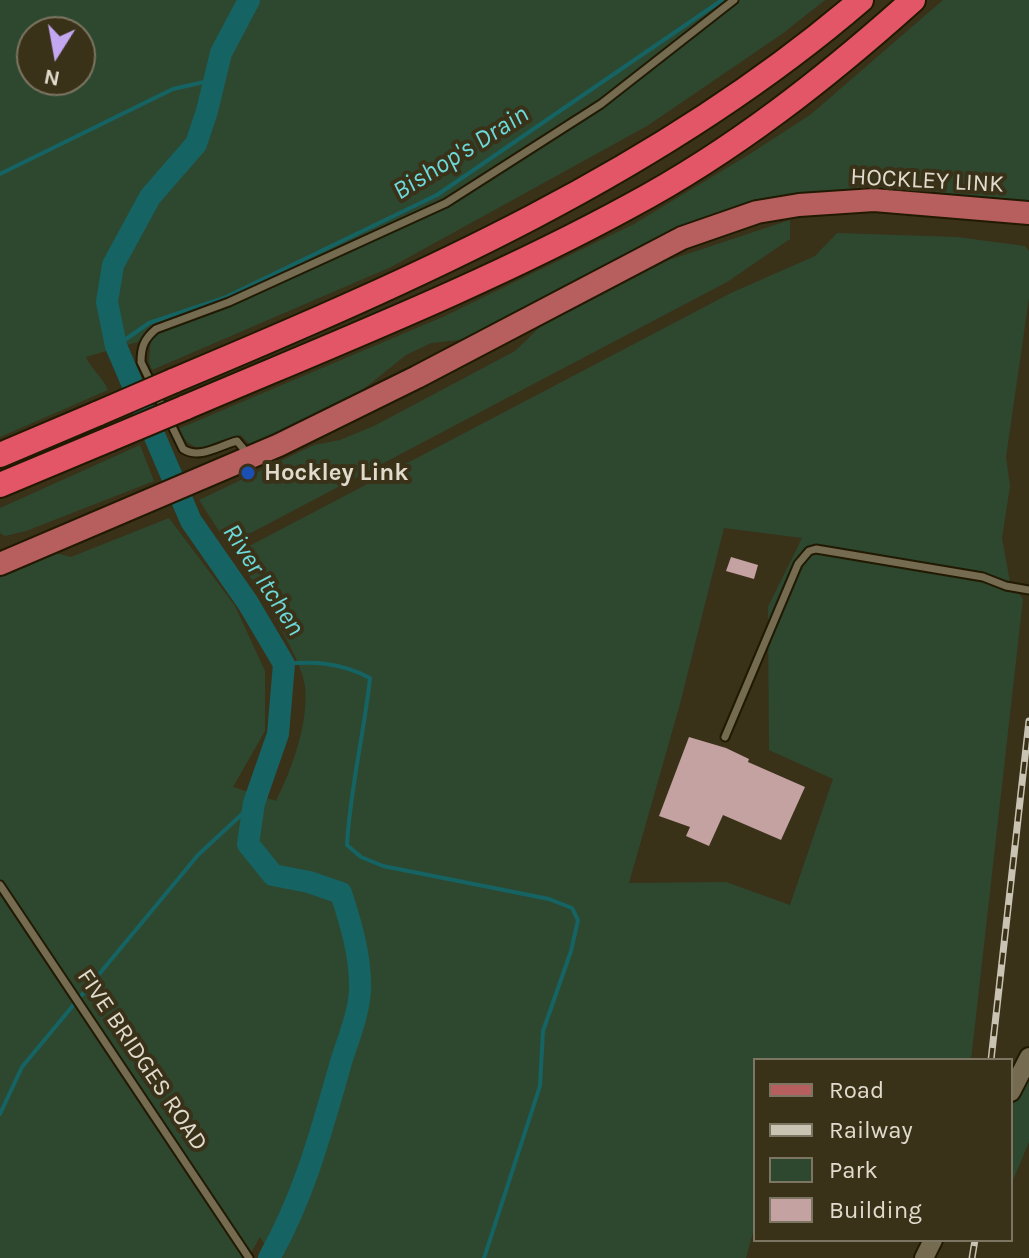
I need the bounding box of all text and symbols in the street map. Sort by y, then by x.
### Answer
north arrow [16,16,96,96]
text: N [42,63,62,92]
water label: Bishop's Drain [387,99,535,207]
street label: HOCKLEY LINK [850,163,1004,199]
place label: Hockley Link [264,459,408,487]
marker: Hockley Link [239,464,257,482]
water label: River Itchen [215,518,311,642]
street label: FIVE BRIDGES ROAD [70,964,214,1156]
legend [753,1058,1013,1242]
text: Road [829,1076,884,1104]
text: Railway [829,1116,913,1144]
text: Park [829,1156,878,1184]
text: Building [829,1196,922,1224]

